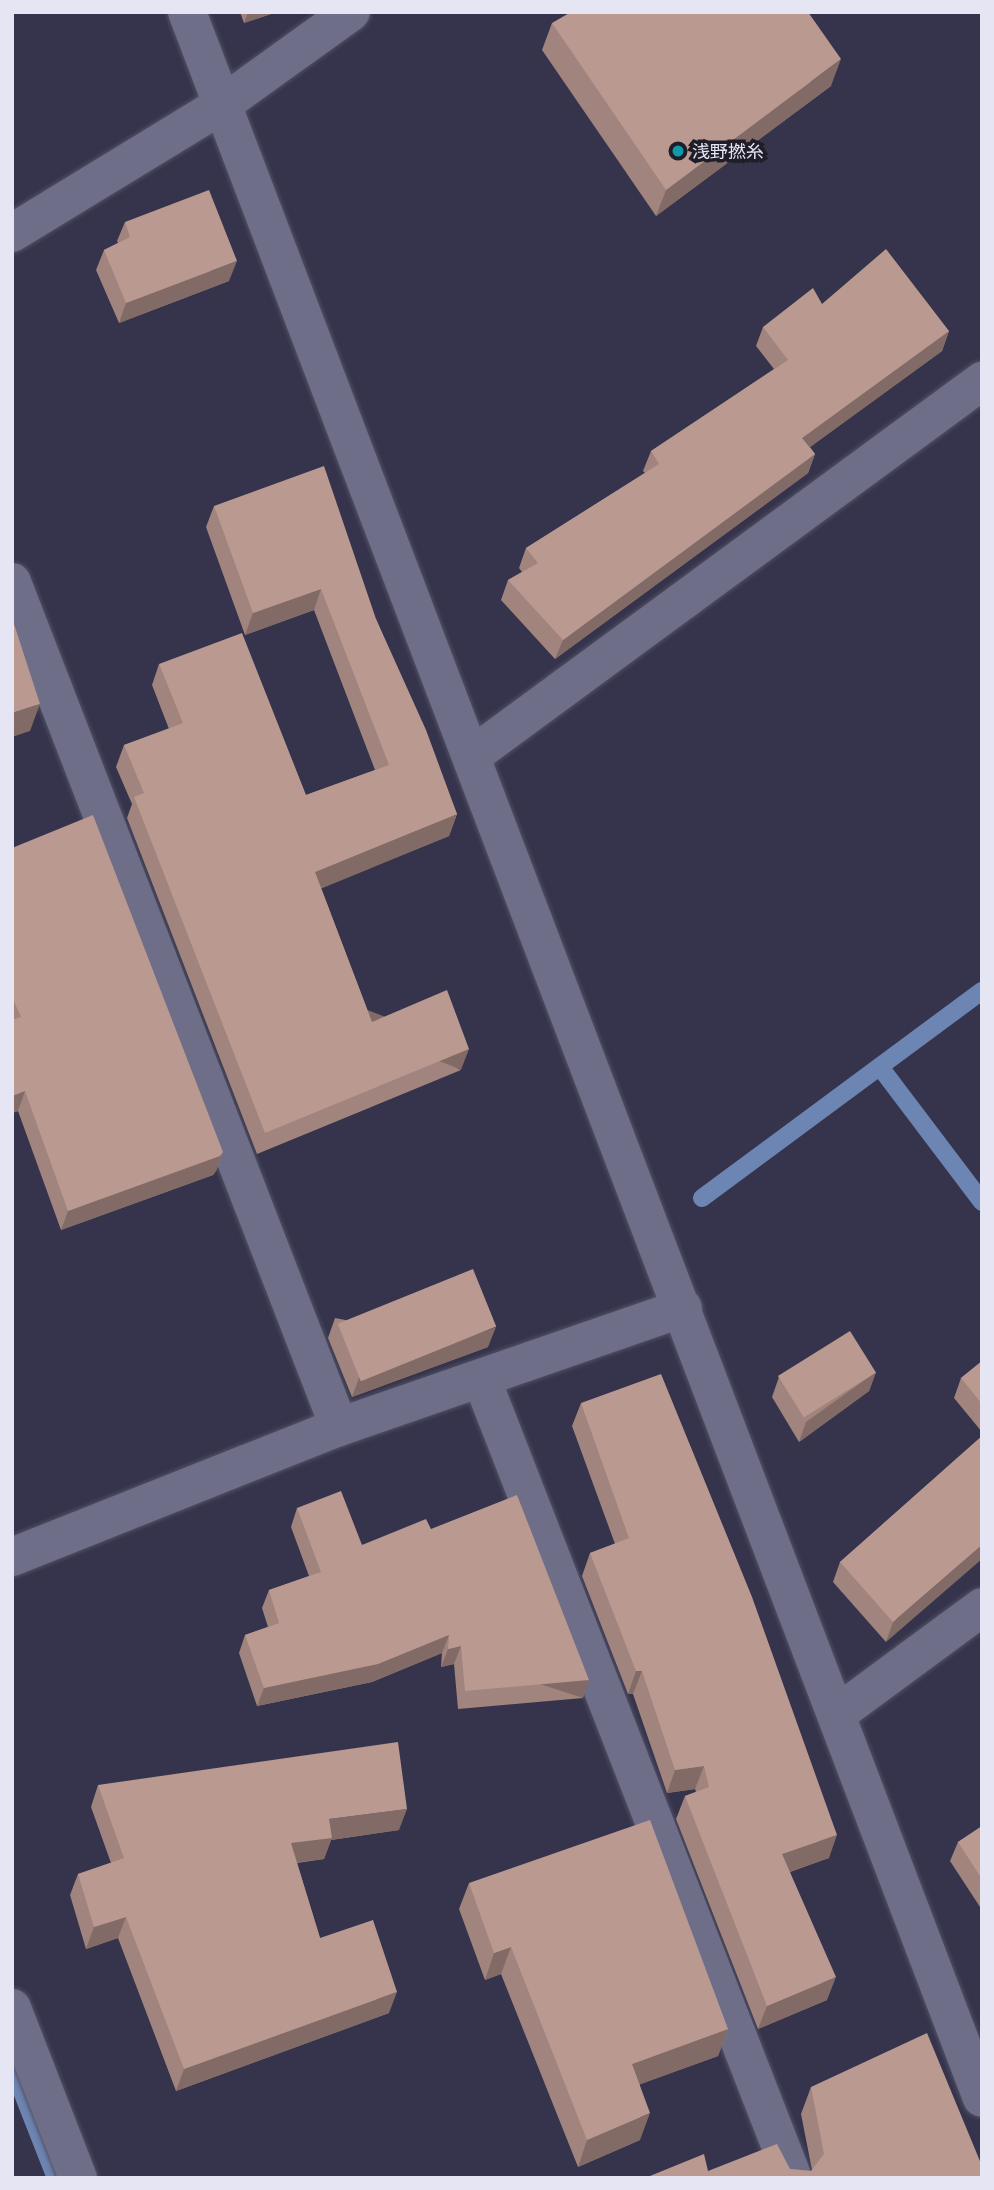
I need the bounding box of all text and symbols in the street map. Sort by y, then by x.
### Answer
place label: 浅野撚糸 [692,140,764,162]
marker: 浅野撚糸 [670,143,686,159]

